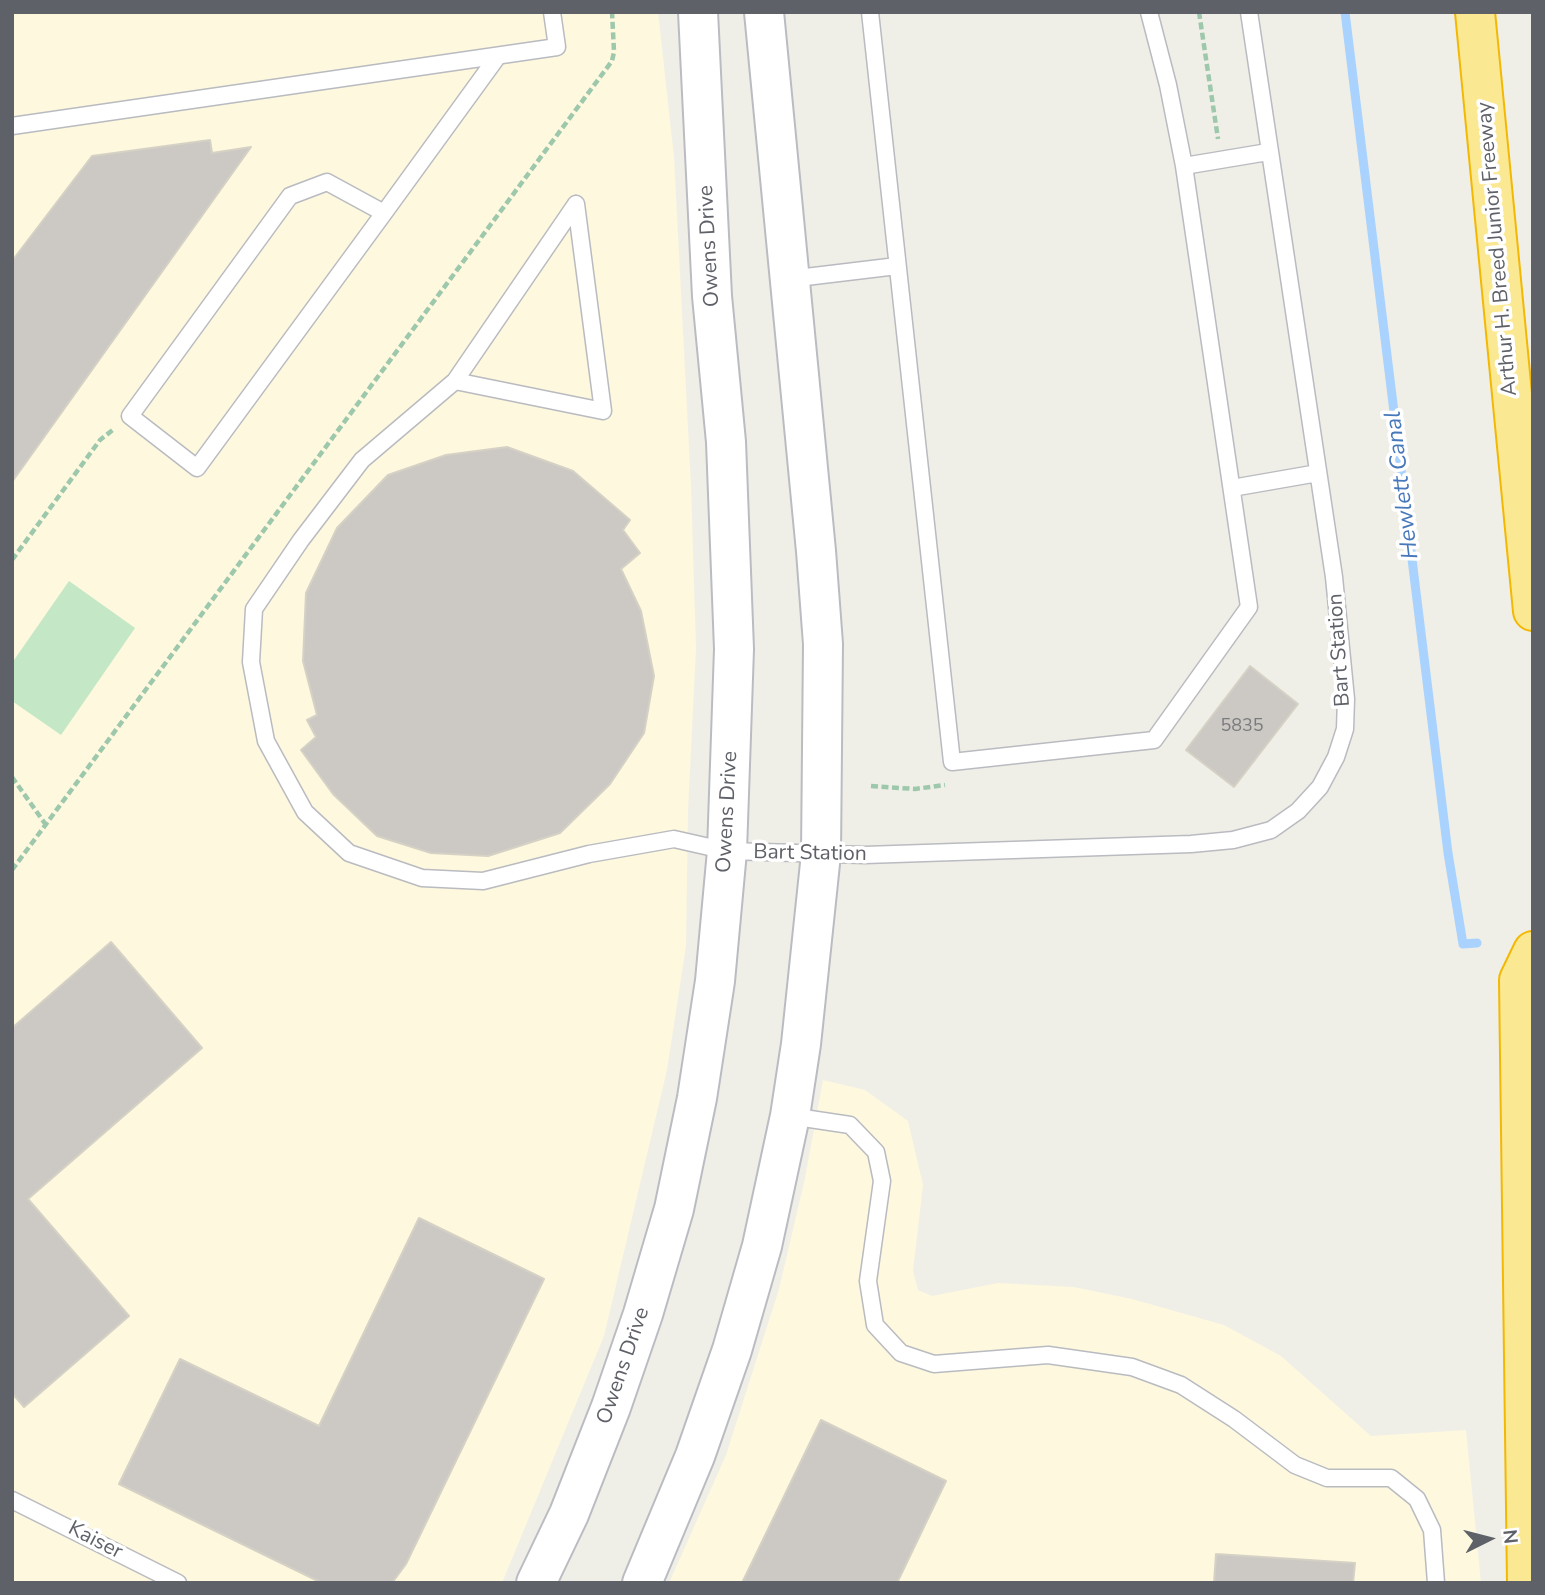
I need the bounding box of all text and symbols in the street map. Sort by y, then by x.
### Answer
street label: Arthur H. Breed Junior Freeway [1473,101,1523,397]
street label: Owens Drive [694,184,726,308]
water label: Hewlett Canal [1380,409,1426,561]
street label: Bart Station [1323,593,1357,707]
house number: 5835 [1220,716,1264,738]
street label: Owens Drive [712,750,744,874]
street label: Bart Station [753,840,867,868]
street label: Owens Drive [592,1304,656,1428]
north arrow [1454,1504,1524,1574]
street label: Kaiser [63,1517,127,1565]
text: N [1496,1528,1524,1545]

